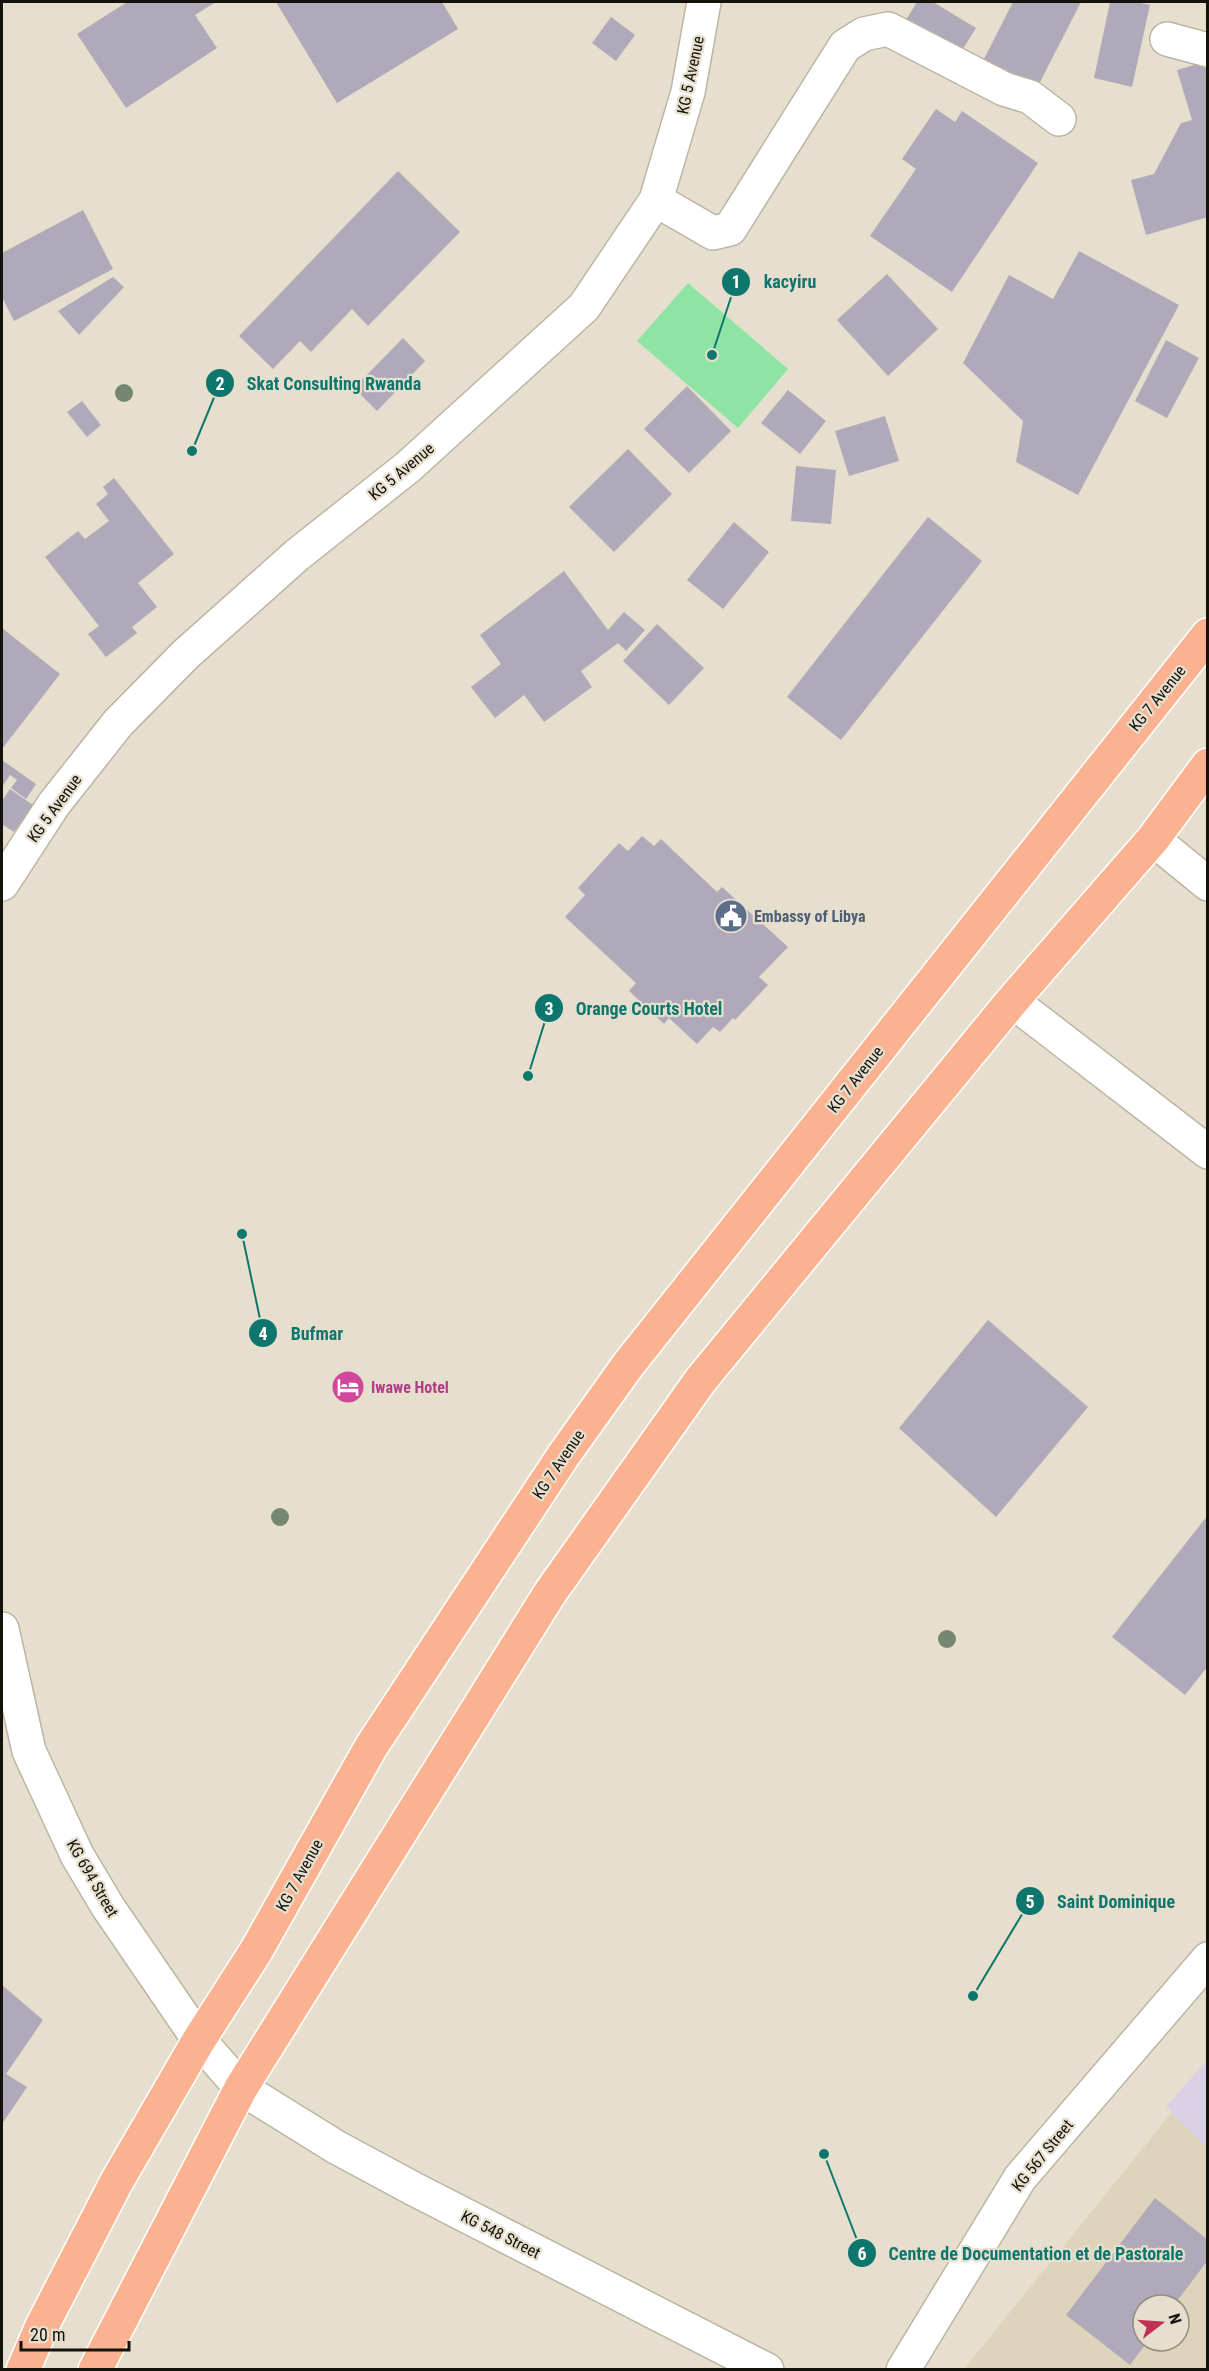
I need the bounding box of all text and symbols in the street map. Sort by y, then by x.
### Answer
street label: KG 5 Avenue [673,34,708,116]
callout: kacyiru [721,264,828,300]
text: 1 [731,271,741,292]
text: kacyiru [764,271,816,292]
callout: Skat Consulting Rwanda [205,365,433,401]
text: 2 [215,373,225,394]
text: Skat Consulting Rwanda [247,373,421,394]
street label: KG 5 Avenue [365,439,438,504]
street label: KG 7 Avenue [1125,662,1190,735]
street label: KG 5 Avenue [23,771,85,846]
public building icon: Embassy of Libya [713,898,749,934]
place label: Embassy of Libya [754,907,866,926]
callout: Orange Courts Hotel [534,990,735,1026]
text: 3 [544,998,554,1019]
text: Orange Courts Hotel [576,998,722,1019]
street label: KG 7 Avenue [824,1042,887,1116]
callout: Bufmar [248,1315,355,1351]
text: 4 [258,1323,268,1344]
text: Bufmar [291,1323,343,1344]
hotel icon: Iwawe Hotel [330,1369,366,1405]
place label: Iwawe Hotel [371,1378,449,1397]
street label: KG 7 Avenue [528,1426,588,1502]
street label: KG 694 Street [63,1836,123,1921]
street label: KG 7 Avenue [272,1836,327,1915]
callout: Saint Dominique [1015,1883,1187,1919]
text: 5 [1025,1891,1035,1912]
text: Saint Dominique [1057,1891,1175,1912]
street label: KG 567 Street [1008,2116,1077,2195]
street label: KG 548 Street [458,2206,544,2263]
callout: Centre de Documentation et de Pastorale [847,2235,1195,2271]
text: 6 [857,2243,867,2264]
text: Centre de Documentation et de Pastorale [889,2243,1184,2264]
north arrow [1131,2293,1191,2353]
text: N [1164,2311,1185,2326]
scale bar [21,2314,129,2352]
text: 20 m [30,2324,65,2345]

